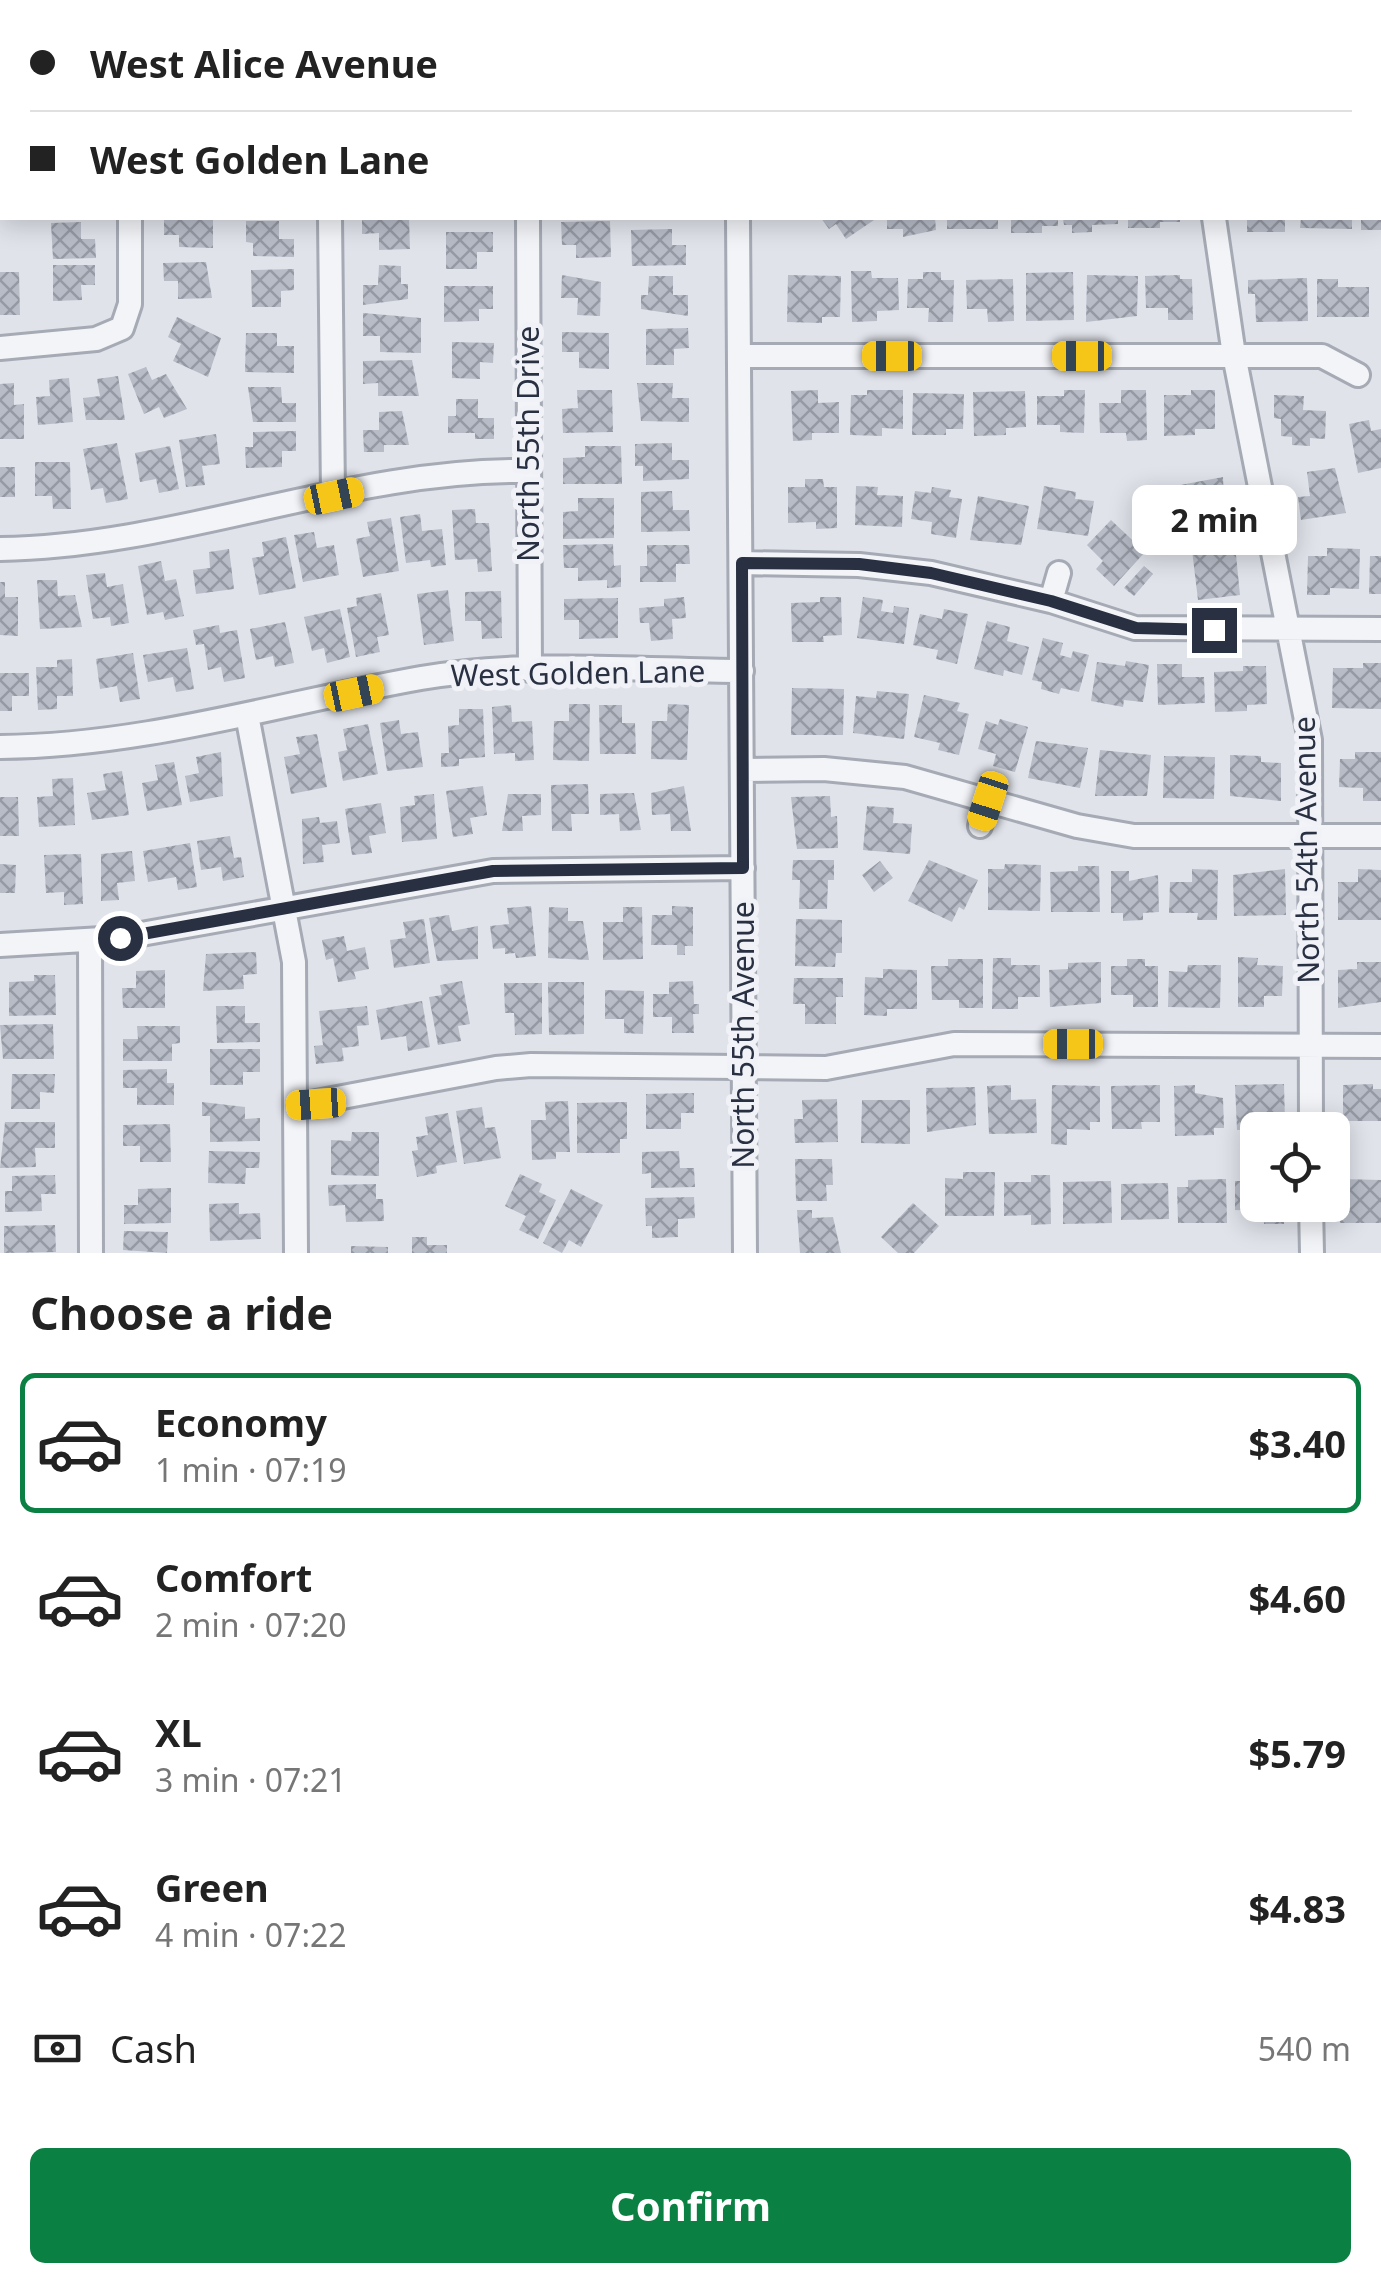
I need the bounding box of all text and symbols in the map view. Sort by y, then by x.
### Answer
text: West Alice Avenue [90,37,438,89]
text: West Golden Lane [90,133,429,185]
street label: North 55th Drive [507,326,548,562]
car [862,341,922,371]
car [1052,341,1112,371]
car [302,475,366,517]
callout: 2 min [1132,485,1296,555]
text: 2 min [1170,498,1259,541]
route end [1192,608,1237,653]
street label: West Golden Lane [450,650,706,695]
car [322,672,386,714]
street label: North 54th Avenue [1283,716,1328,984]
car [964,768,1012,834]
street label: North 55th Avenue [722,901,763,1169]
route start [98,916,143,961]
car [1043,1029,1103,1059]
car [285,1087,347,1121]
map controls [1240,1112,1350,1222]
button: locate [1240,1112,1350,1222]
text: Choose a ride [30,1282,333,1343]
text: Economy [155,1396,327,1448]
icon: car [35,1398,125,1488]
text: $3.40 [1248,1417,1346,1469]
text: 1 min · 07:19 [155,1448,347,1491]
text: Comfort [155,1551,312,1603]
icon: car [35,1553,125,1643]
text: $4.60 [1248,1572,1346,1624]
text: 2 min · 07:20 [155,1603,347,1646]
text: XL [155,1706,202,1758]
icon: car [35,1708,125,1798]
text: $5.79 [1248,1727,1346,1779]
text: 3 min · 07:21 [155,1758,347,1801]
text: Green [155,1861,269,1913]
icon: car [35,1863,125,1953]
text: $4.83 [1248,1882,1346,1934]
text: 4 min · 07:22 [155,1913,347,1956]
icon: cash [30,2021,85,2076]
text: Cash [110,2022,197,2074]
text: 540 m [1258,2027,1351,2070]
button: Confirm [30,2148,1351,2263]

